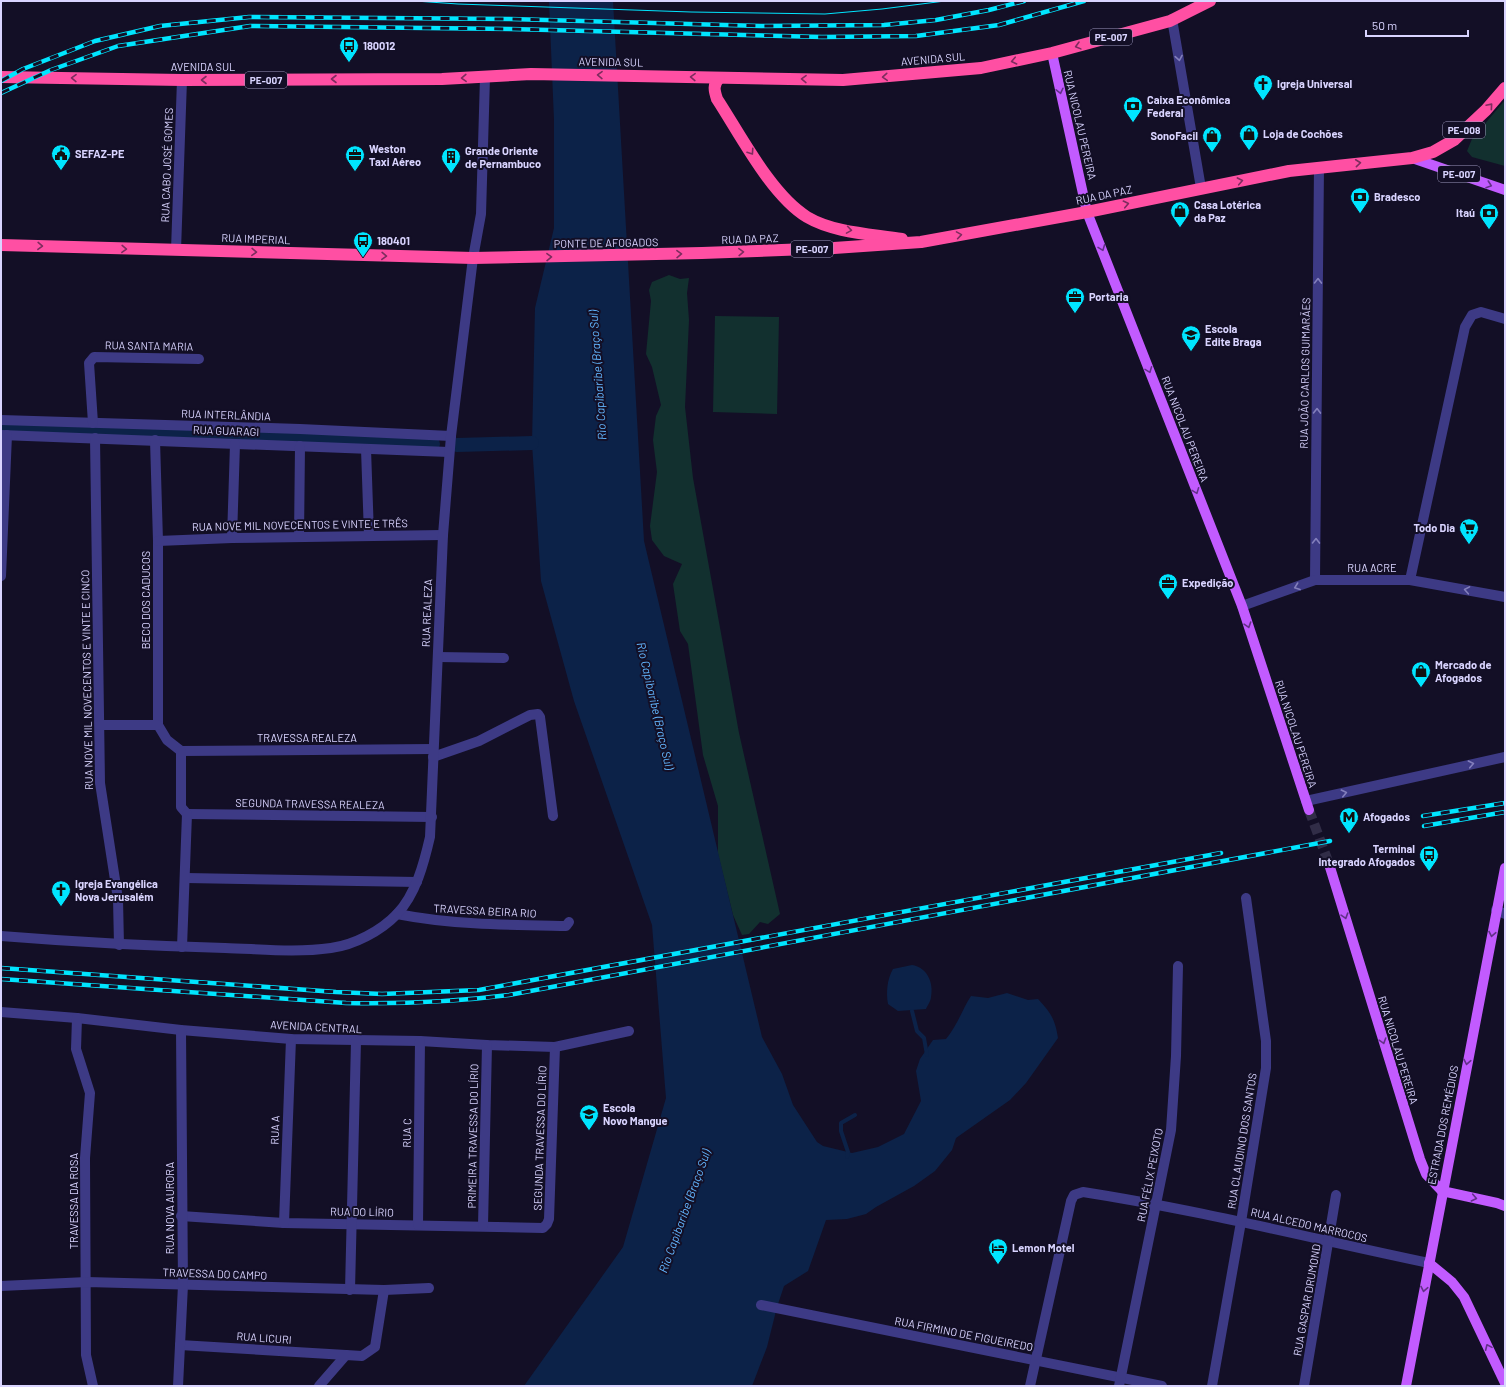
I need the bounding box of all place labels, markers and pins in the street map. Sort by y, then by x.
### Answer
bus stop icon: 180012 [338,35,360,63]
place label: 180012 [363,39,395,52]
church icon: Igreja Universal [1252,73,1274,101]
place label: Igreja Universal [1277,77,1352,90]
place label: Caixa Econômica Federal [1147,93,1230,119]
bank icon: Caixa Econômica Federal [1122,95,1144,123]
shop icon: Loja de Cochões [1238,123,1260,151]
shop icon: SonoFacil [1201,125,1223,153]
place label: Loja de Cochões [1263,127,1343,140]
place label: SonoFacil [1150,129,1198,142]
place label: Weston Taxi Aéreo [369,142,421,168]
public building icon: SEFAZ-PE [50,143,72,171]
office icon: Weston Taxi Aéreo [344,144,366,172]
place label: Grande Oriente de Pernambuco [465,144,541,170]
building icon: Grande Oriente de Pernambuco [440,146,462,174]
place label: SEFAZ-PE [75,147,125,160]
bank icon: Bradesco [1349,186,1371,214]
place label: Bradesco [1374,190,1420,203]
place label: Casa Lotérica da Paz [1194,198,1261,224]
shop icon: Casa Lotérica da Paz [1169,200,1191,228]
bank icon: Itaú [1478,202,1500,230]
place label: Itaú [1456,206,1475,219]
bus stop icon: 180401 [352,230,374,258]
place label: 180401 [377,234,410,247]
office icon: Portaria [1064,286,1086,314]
place label: Portaria [1089,290,1129,303]
place label: Escola Edite Braga [1205,322,1262,348]
school or university icon: Escola Edite Braga [1180,324,1202,352]
supermarket icon: Todo Dia [1458,517,1480,545]
place label: Todo Dia [1413,521,1455,534]
office icon: Expedição [1157,572,1179,600]
place label: Expedição [1182,576,1233,589]
place label: Mercado de Afogados [1435,658,1491,684]
shop icon: Mercado de Afogados [1410,660,1432,688]
metro station icon: Afogados [1338,806,1360,834]
place label: Afogados [1363,810,1410,823]
place label: Terminal Integrado Afogados [1318,842,1415,868]
bus stop icon: Terminal Integrado Afogados [1418,844,1440,872]
place label: Igreja Evangélica Nova Jerusalém [75,877,158,903]
church icon: Igreja Evangélica Nova Jerusalém [50,879,72,907]
place label: Escola Novo Mangue [603,1101,668,1127]
school or university icon: Escola Novo Mangue [578,1103,600,1131]
hotel icon: Lemon Motel [987,1237,1009,1265]
place label: Lemon Motel [1012,1241,1075,1254]

